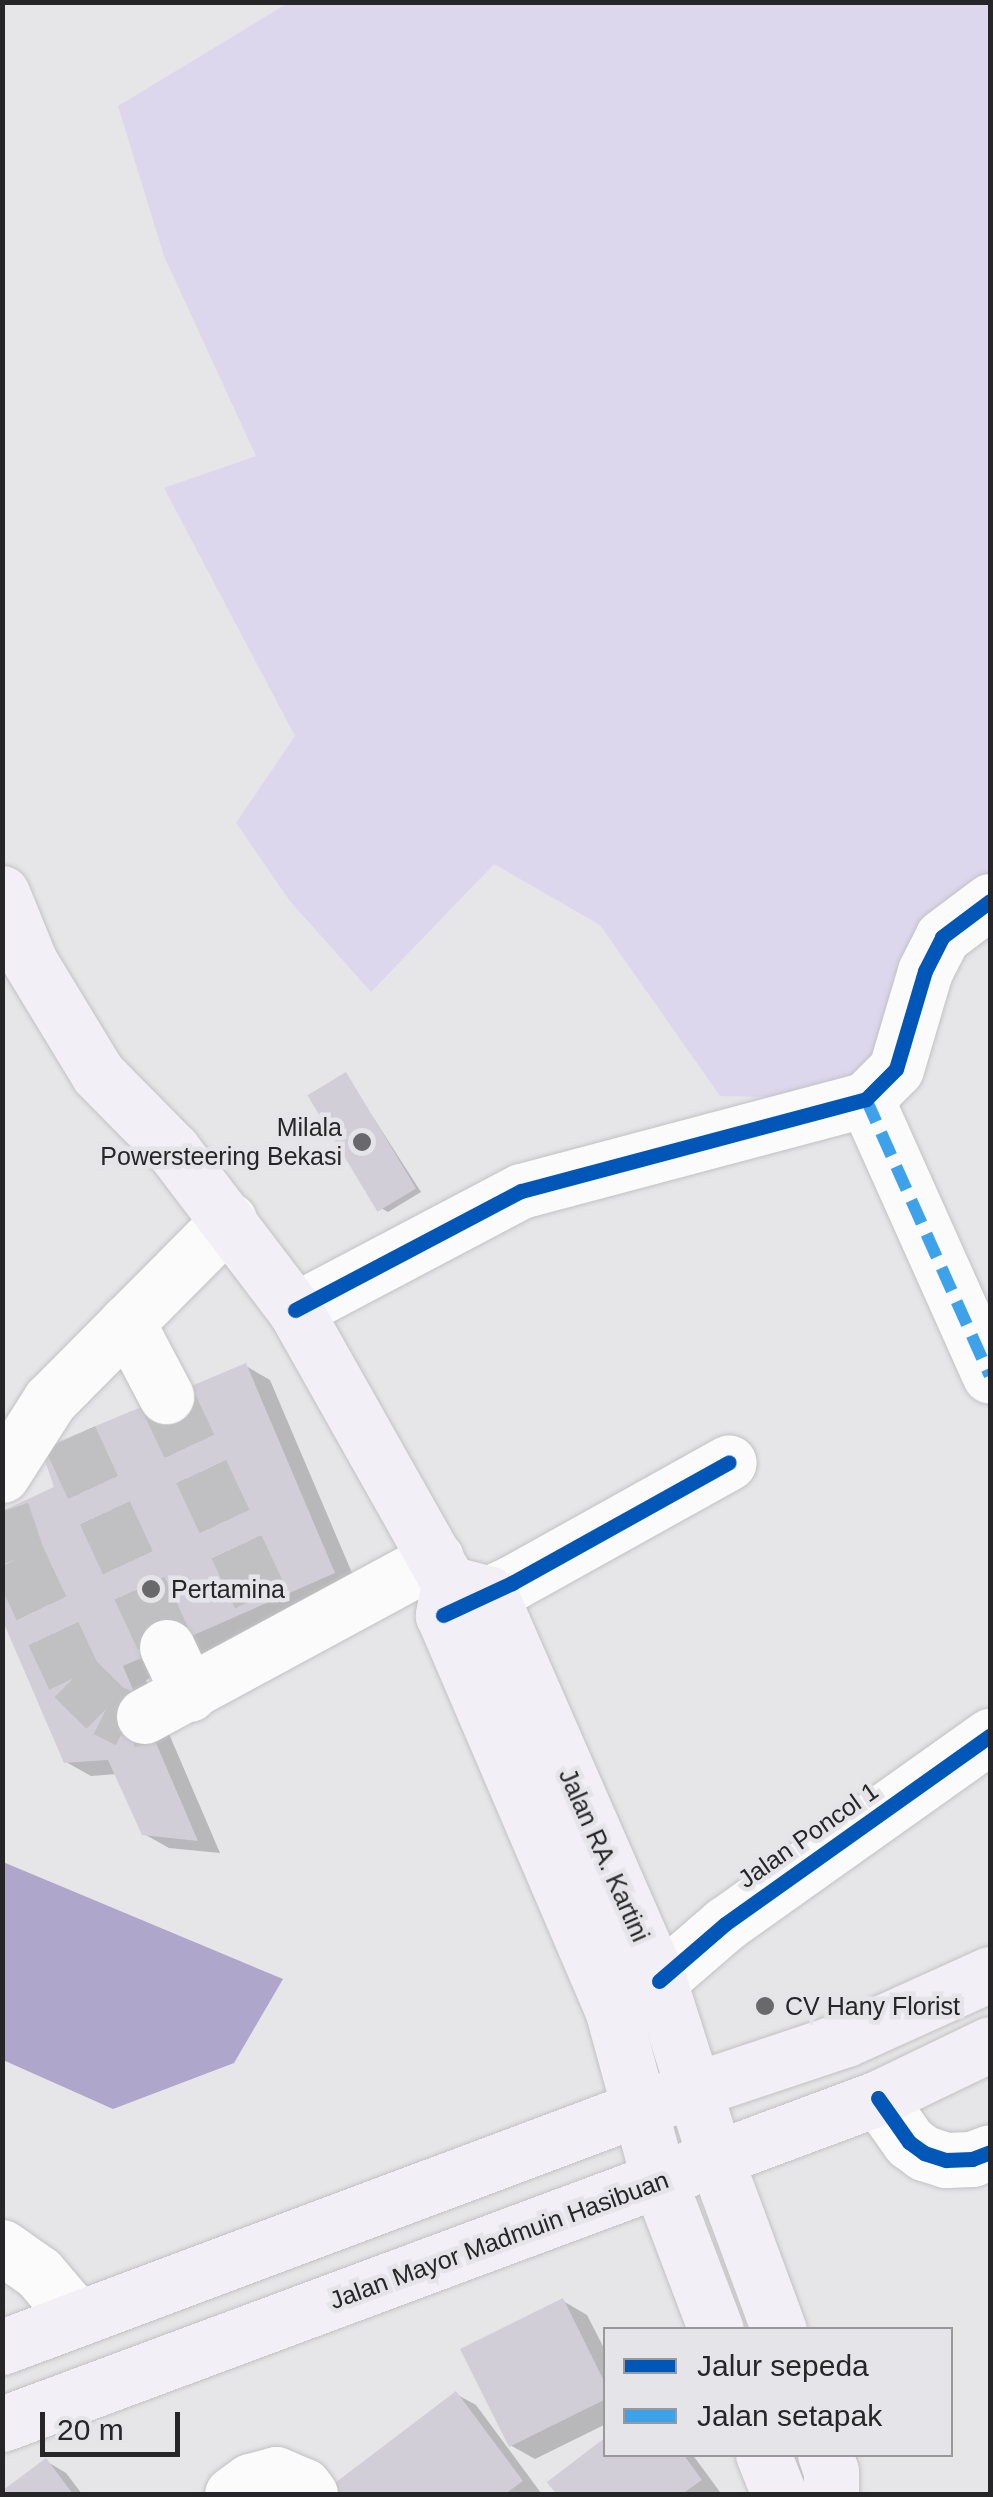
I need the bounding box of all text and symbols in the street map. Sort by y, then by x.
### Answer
place label: Milala Powersteering Bekasi [100,1113,342,1172]
marker: Milala Powersteering Bekasi [351,1131,373,1153]
place label: Pertamina [171,1574,285,1604]
marker: Pertamina [140,1578,162,1600]
street label: Jalan RA. Kartini [552,1764,656,1946]
street label: Jalan Poncol 1 [732,1776,884,1894]
place label: CV Hany Florist [785,1991,960,2021]
marker: CV Hany Florist [754,1995,776,2017]
street label: Jalan Mayor Madmuin Hasibuan [325,2165,673,2315]
legend [603,2327,953,2457]
text: Jalur sepeda [697,2349,869,2382]
scale bar [45,2392,185,2454]
text: Jalan setapak [697,2399,882,2432]
text: 20 m [57,2413,124,2446]

